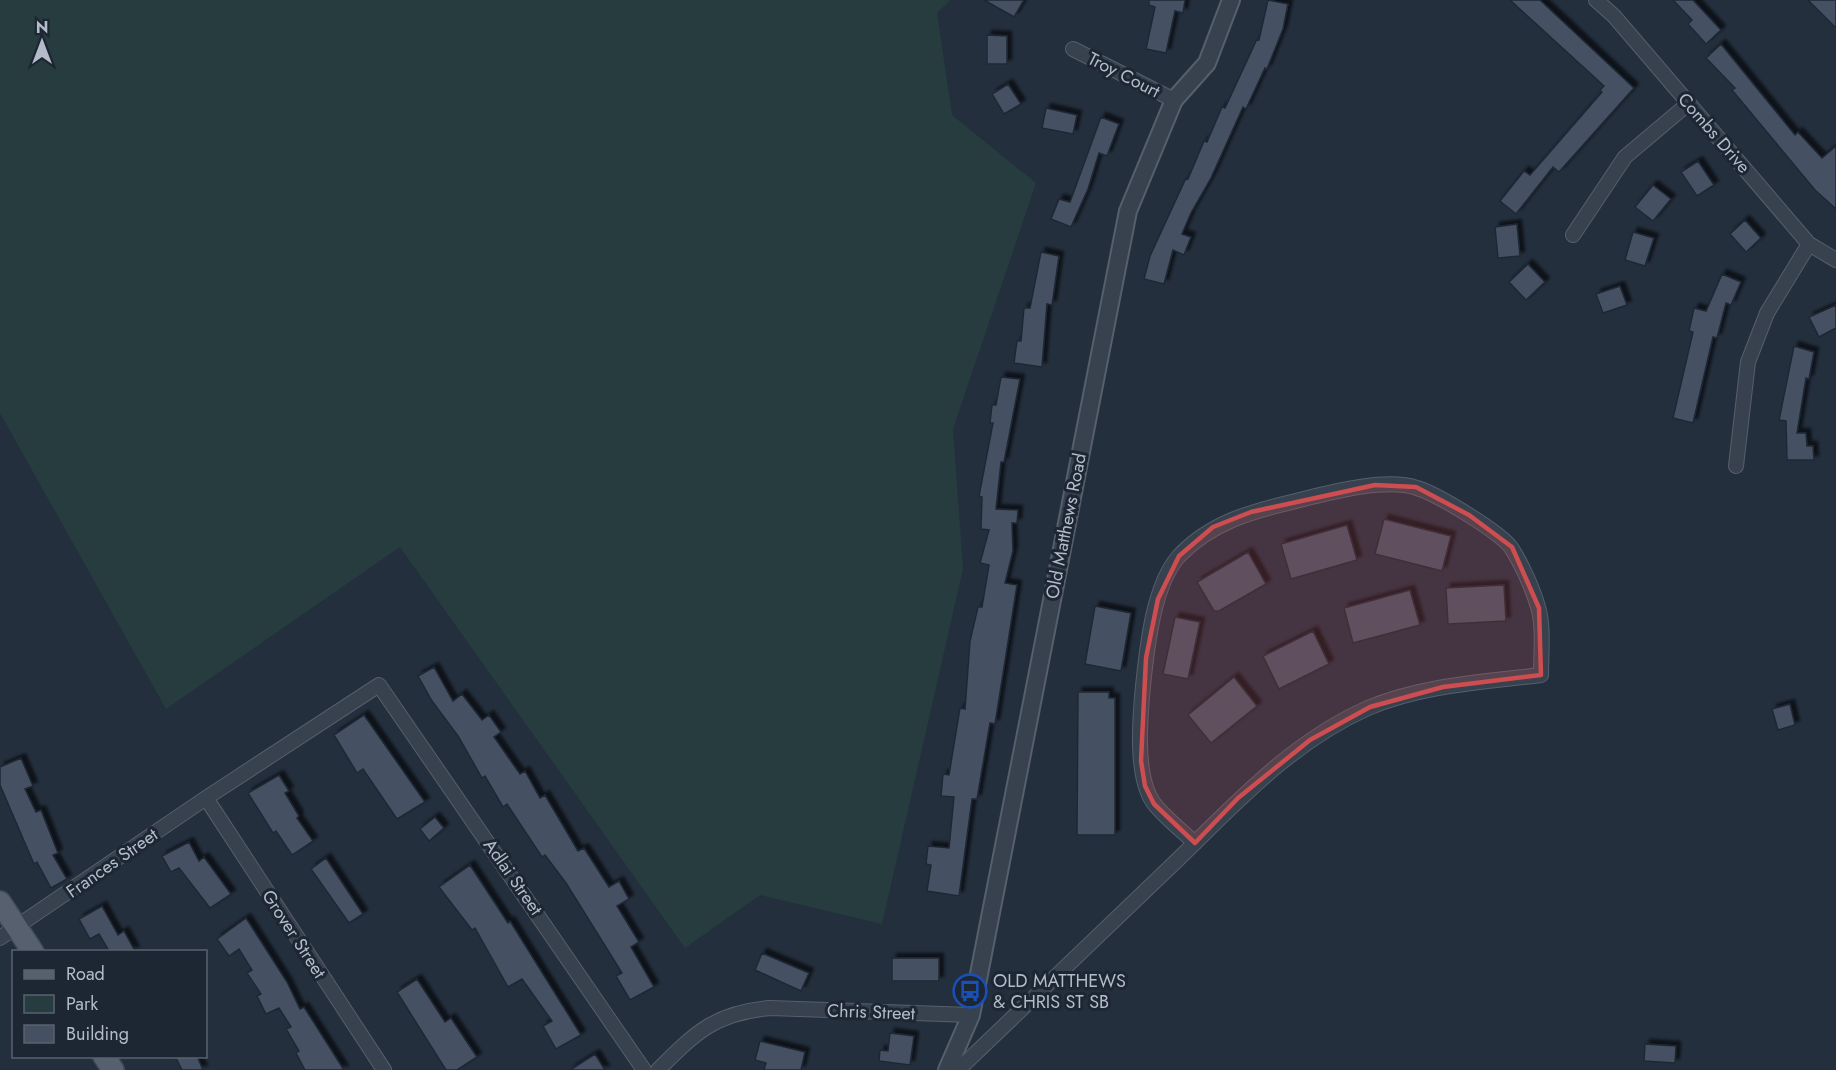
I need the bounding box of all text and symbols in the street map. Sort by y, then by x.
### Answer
north arrow [12,12,72,72]
text: N [36,16,48,39]
street label: Troy Court [1083,46,1165,105]
street label: Combs Drive [1672,87,1756,179]
street label: Old Matthews Road [1039,451,1093,601]
street label: Frances Street [61,821,164,904]
street label: Adlai Street [477,834,549,921]
street label: Grover Street [256,885,333,984]
legend [12,950,207,1058]
text: Road [66,961,105,987]
place label: OLD MATTHEWS & CHRIS ST SB [993,968,1126,1015]
bus stop icon: OLD MATTHEWS & CHRIS ST SB [952,973,988,1009]
text: Park [66,991,98,1017]
street label: Chris Street [826,997,916,1027]
text: Building [66,1021,129,1047]

